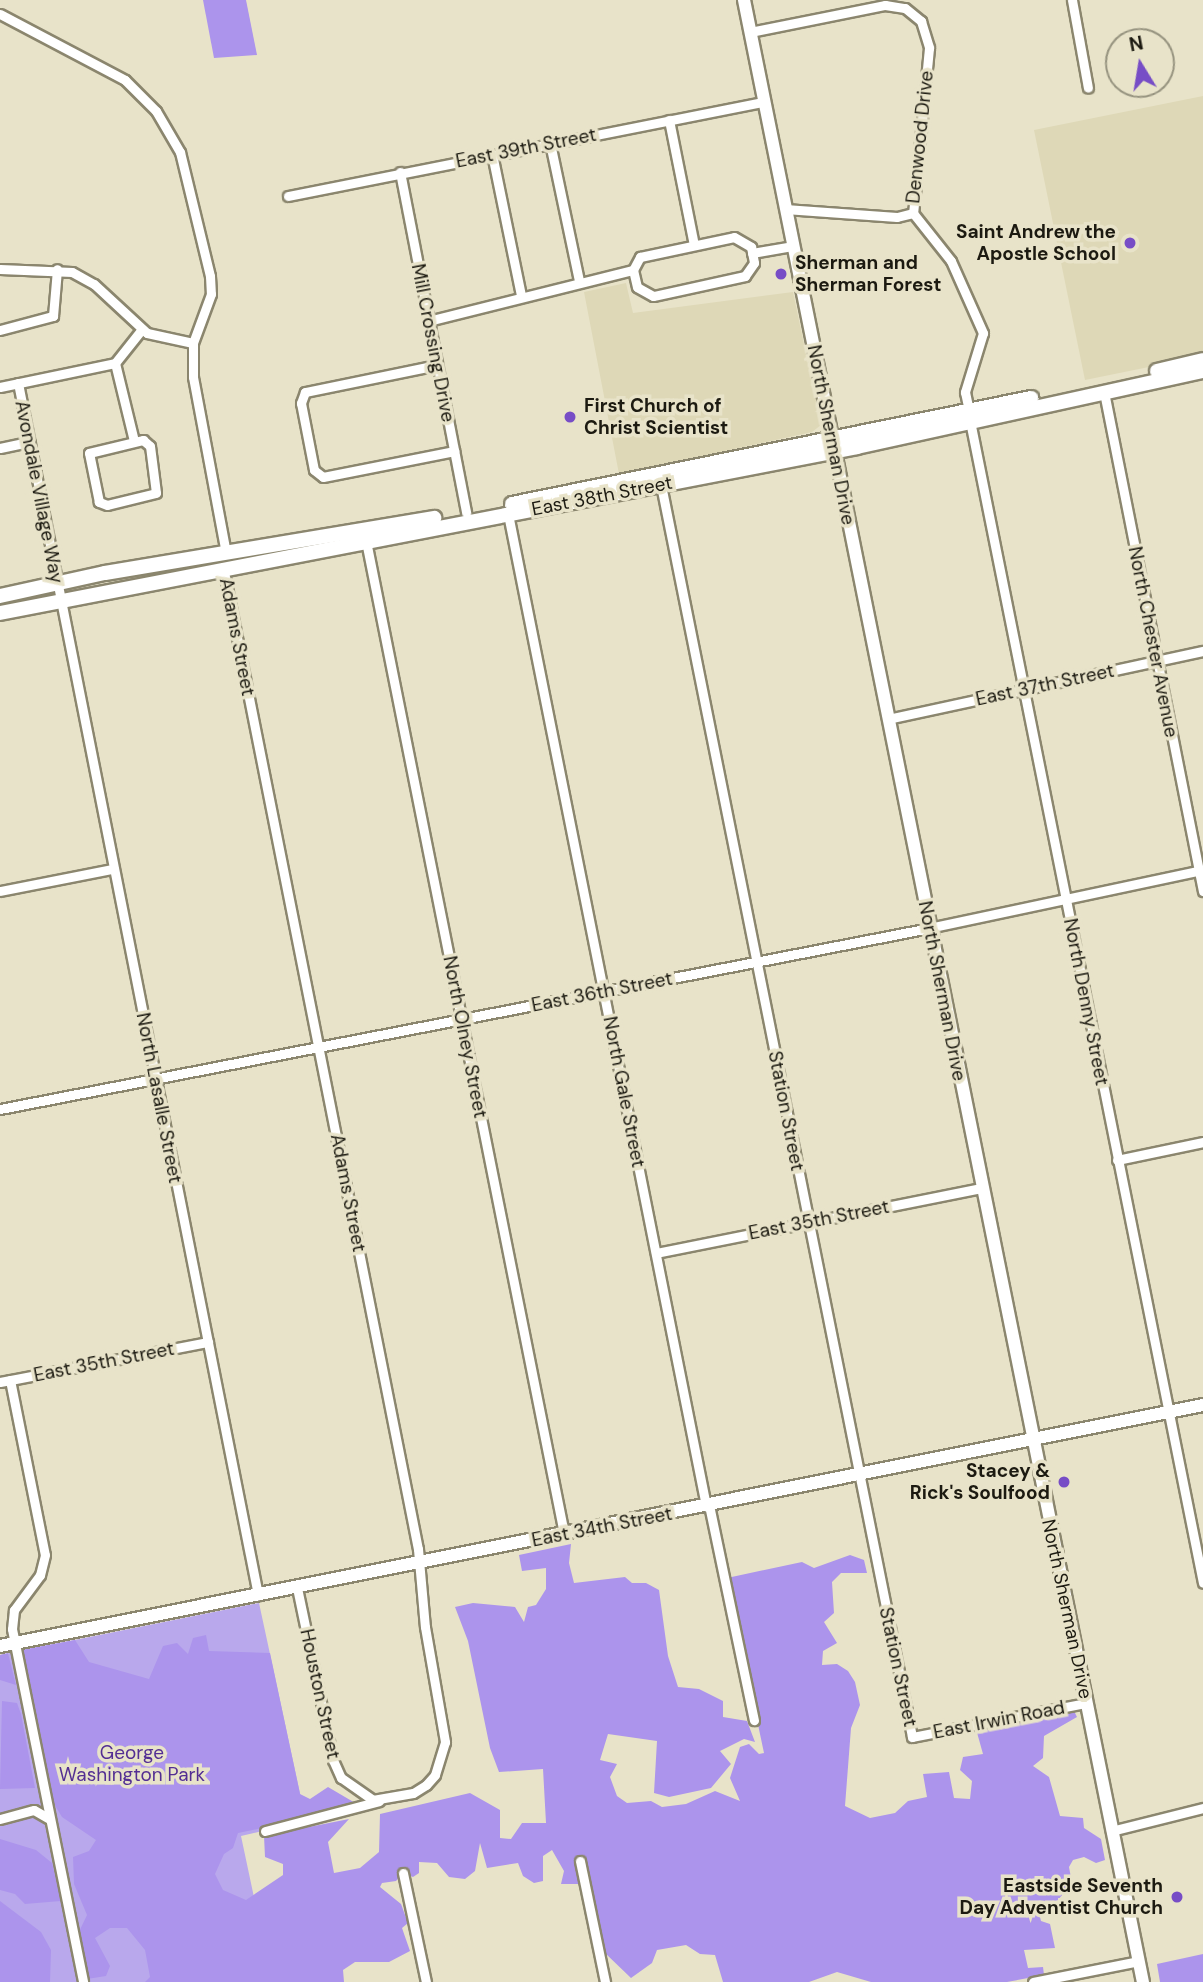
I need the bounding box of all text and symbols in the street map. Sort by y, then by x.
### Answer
north arrow [1105,28,1175,98]
text: N [1127,30,1145,57]
street label: Denwood Drive [902,69,938,205]
street label: East 39th Street [454,123,598,173]
place label: Saint Andrew the Apostle School [956,221,1116,265]
marker: Saint Andrew the Apostle School [1122,235,1138,251]
place label: Sherman and Sherman Forest [795,252,941,296]
street label: Mill Crossing Drive [406,262,460,424]
marker: Sherman and Sherman Forest [773,266,789,282]
street label: North Sherman Drive [802,343,860,527]
place label: First Church of Christ Scientist [584,395,728,439]
street label: Avondale Village Way [10,399,68,585]
marker: First Church of Christ Scientist [562,409,578,425]
street label: East 38th Street [530,471,674,521]
street label: North Chester Avenue [1123,545,1183,739]
street label: Adams Street [214,576,260,698]
street label: East 37th Street [974,659,1116,711]
street label: North Sherman Drive [913,899,971,1083]
street label: North Denny Street [1059,917,1113,1087]
street label: North Olney Street [438,954,492,1120]
street label: East 36th Street [530,967,674,1017]
street label: North Lasalle Street [131,1011,187,1185]
street label: North Gale Street [598,1014,650,1170]
street label: Station Street [763,1049,809,1173]
street label: Adams Street [325,1132,371,1254]
street label: East 35th Street [747,1195,891,1245]
street label: East 35th Street [32,1337,176,1387]
place label: Stacey & Rick's Soulfood [910,1460,1050,1504]
marker: Stacey & Rick's Soulfood [1056,1474,1072,1490]
street label: East 34th Street [530,1502,674,1552]
street label: North Sherman Drive [1037,1517,1097,1701]
street label: Station Street [874,1605,922,1729]
street label: Houston Street [295,1627,345,1761]
street label: East Irwin Road [931,1696,1067,1744]
park label: George Washington Park [59,1742,205,1786]
place label: Eastside Seventh Day Adventist Church [960,1875,1163,1919]
marker: Eastside Seventh Day Adventist Church [1169,1889,1185,1905]

